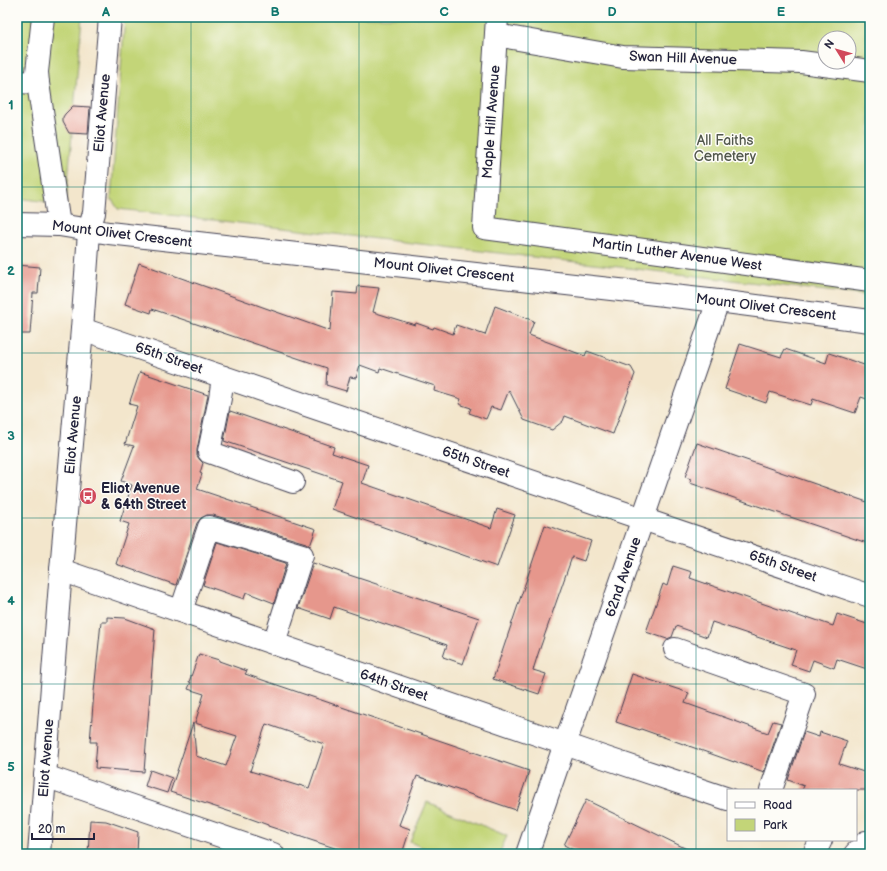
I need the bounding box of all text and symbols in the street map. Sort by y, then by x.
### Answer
text: A [101,4,110,20]
text: B [270,4,280,20]
text: C [439,4,449,20]
text: D [607,4,617,20]
text: E [777,4,786,20]
north arrow [817,30,857,70]
text: N [822,37,837,51]
street label: Swan Hill Avenue [629,48,737,68]
street label: Maple Hill Avenue [479,65,503,179]
street label: Eliot Avenue [90,73,114,153]
text: 1 [8,97,14,113]
park label: All Faiths Cemetery [694,132,757,165]
street label: Mount Olivet Crescent [51,217,194,251]
street label: Martin Luther Avenue West [591,234,764,274]
street label: Mount Olivet Crescent [373,254,516,286]
text: 2 [7,263,15,279]
street label: Mount Olivet Crescent [695,290,838,324]
street label: 65th Street [133,338,206,378]
street label: Eliot Avenue [61,395,85,475]
text: 3 [7,428,15,444]
street label: 65th Street [440,442,513,482]
place label: Eliot Avenue & 64th Street [101,480,186,513]
bus stop icon: Eliot Avenue & 64th Street [78,486,98,506]
street label: 62nd Avenue [601,535,645,619]
street label: 65th Street [747,546,820,586]
text: 4 [7,593,15,609]
street label: 64th Street [358,665,431,705]
street label: Eliot Avenue [35,718,57,798]
text: 5 [7,759,15,775]
legend [727,789,857,841]
text: Road [763,798,792,813]
scale bar [32,815,94,841]
text: Park [763,818,787,833]
text: 20 m [38,822,65,837]

